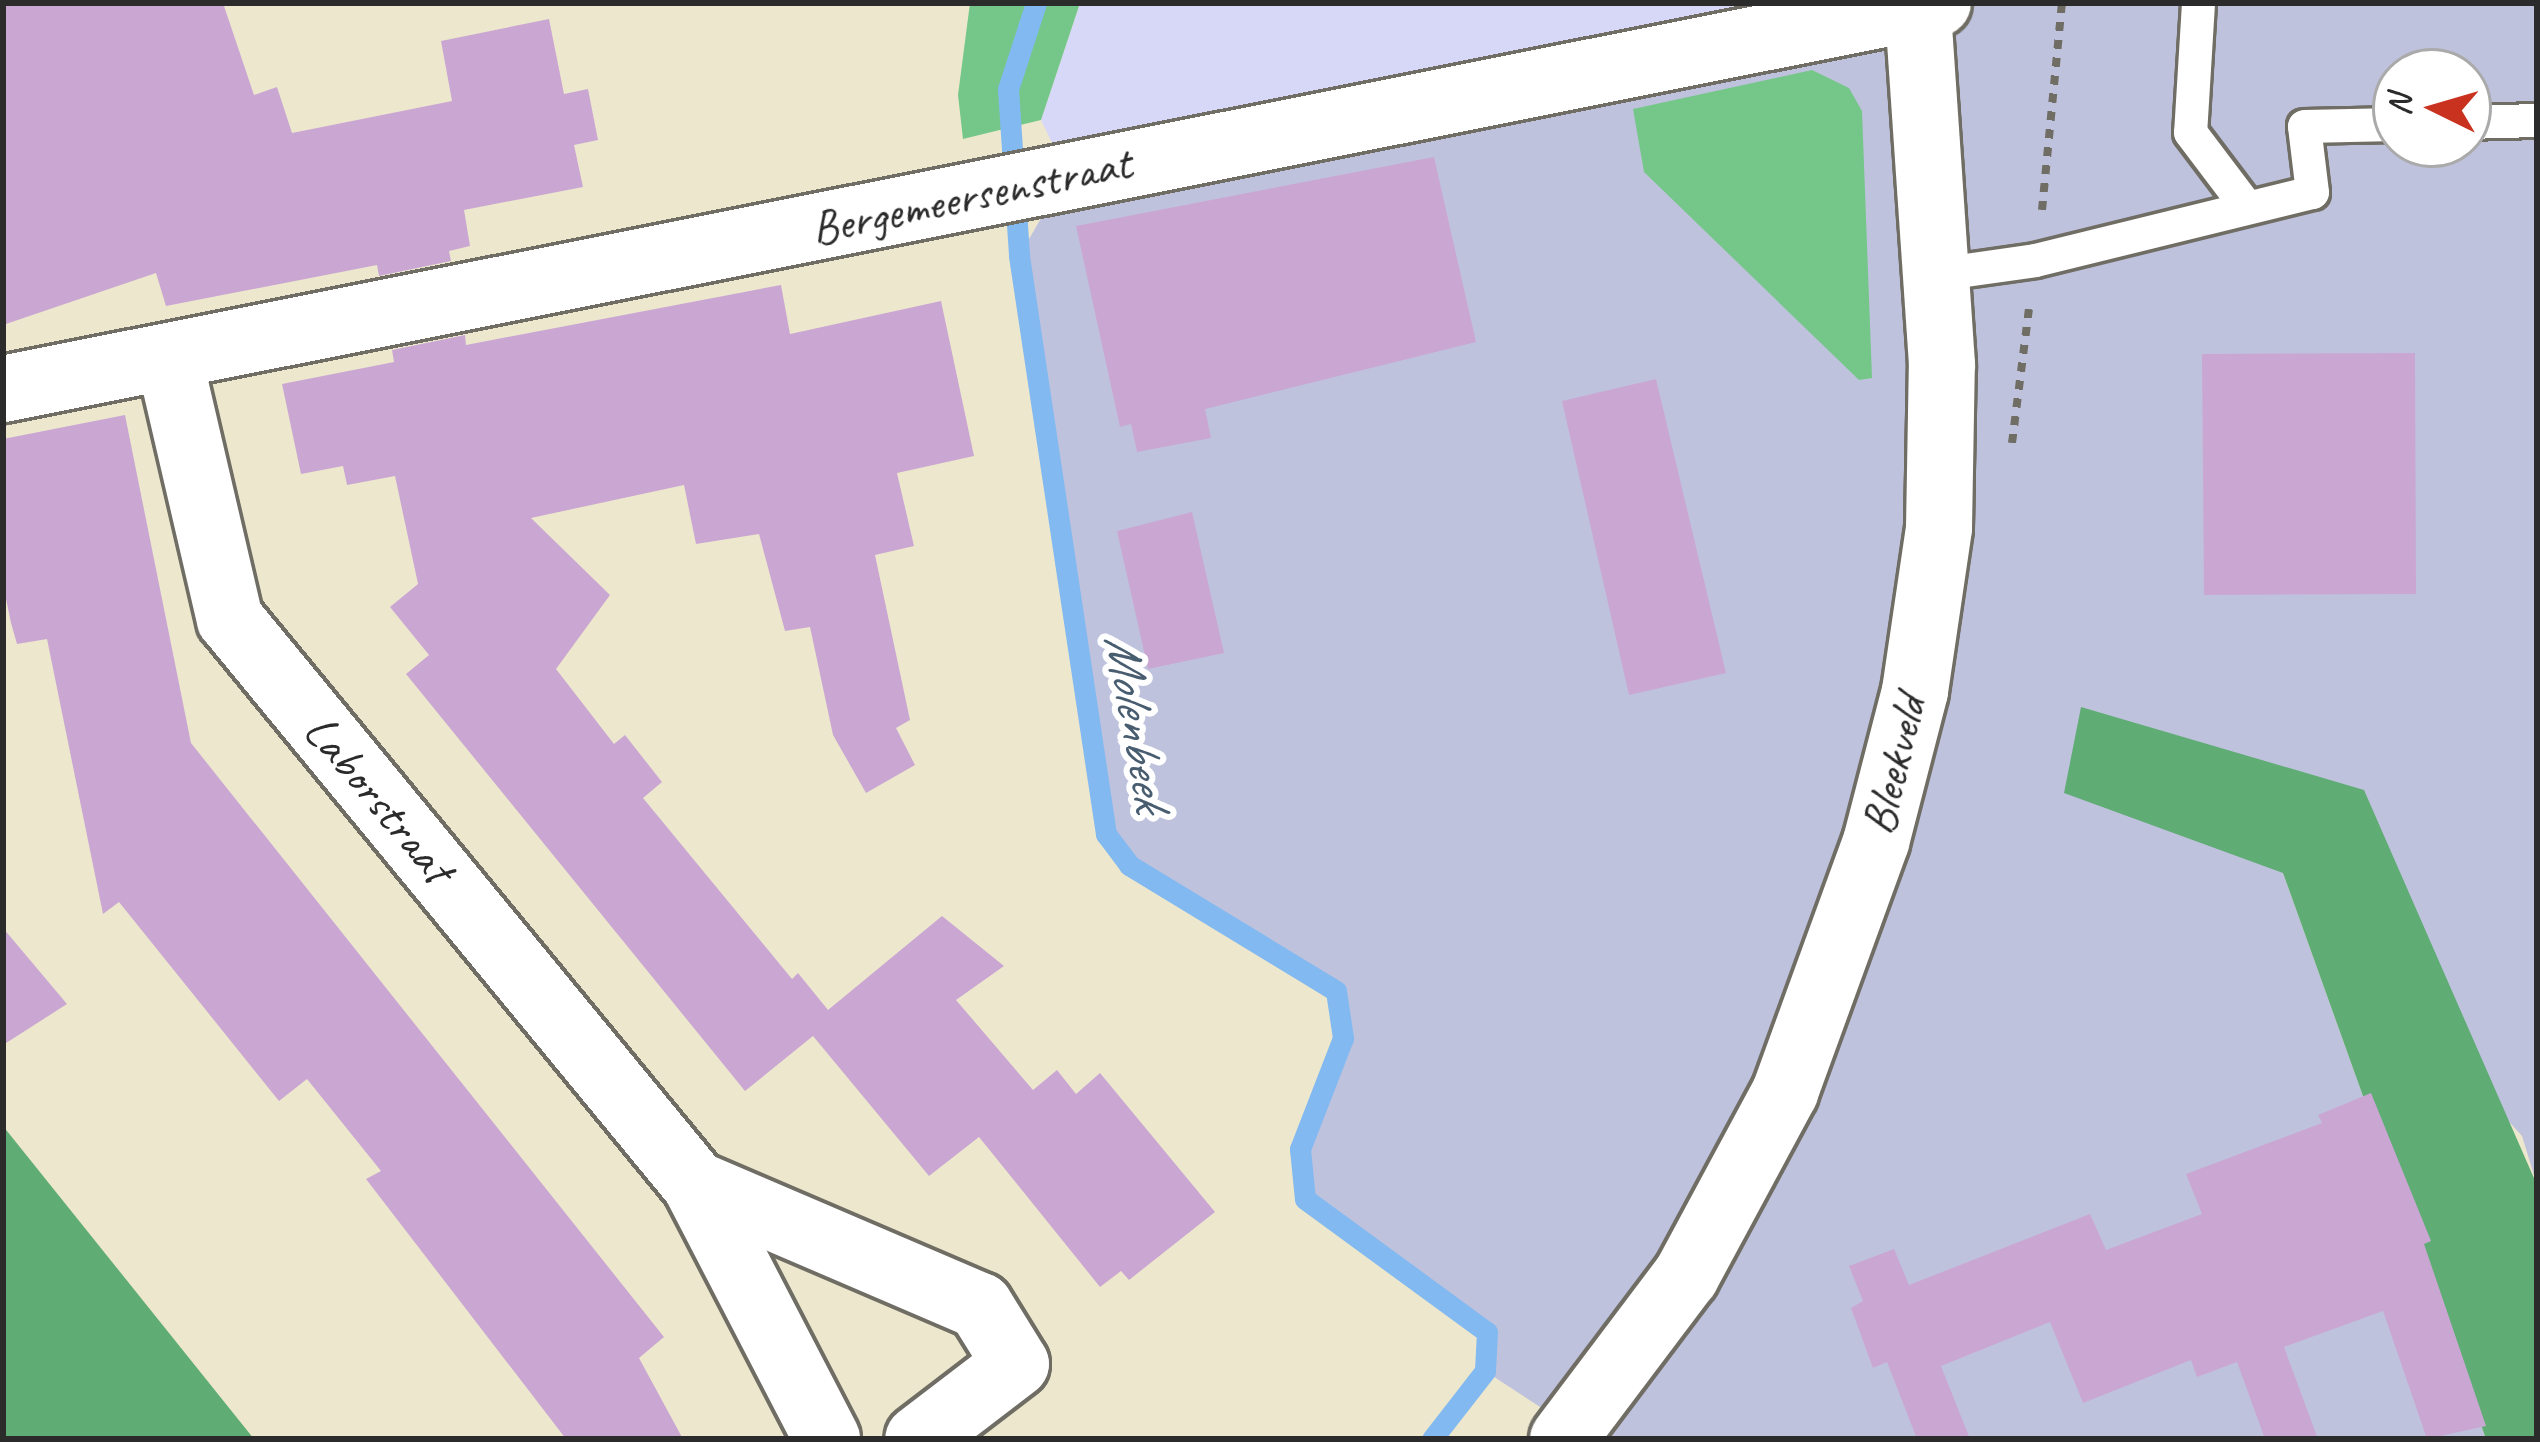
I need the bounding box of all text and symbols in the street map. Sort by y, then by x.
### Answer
north arrow [2372,48,2492,168]
text: N [2377,93,2421,117]
street label: Bergemeersenstraat [806,134,1136,258]
water label: Molenbeek [1092,630,1182,814]
street label: Bleekveld [1849,690,1939,840]
street label: Laborstraat [292,703,466,895]

